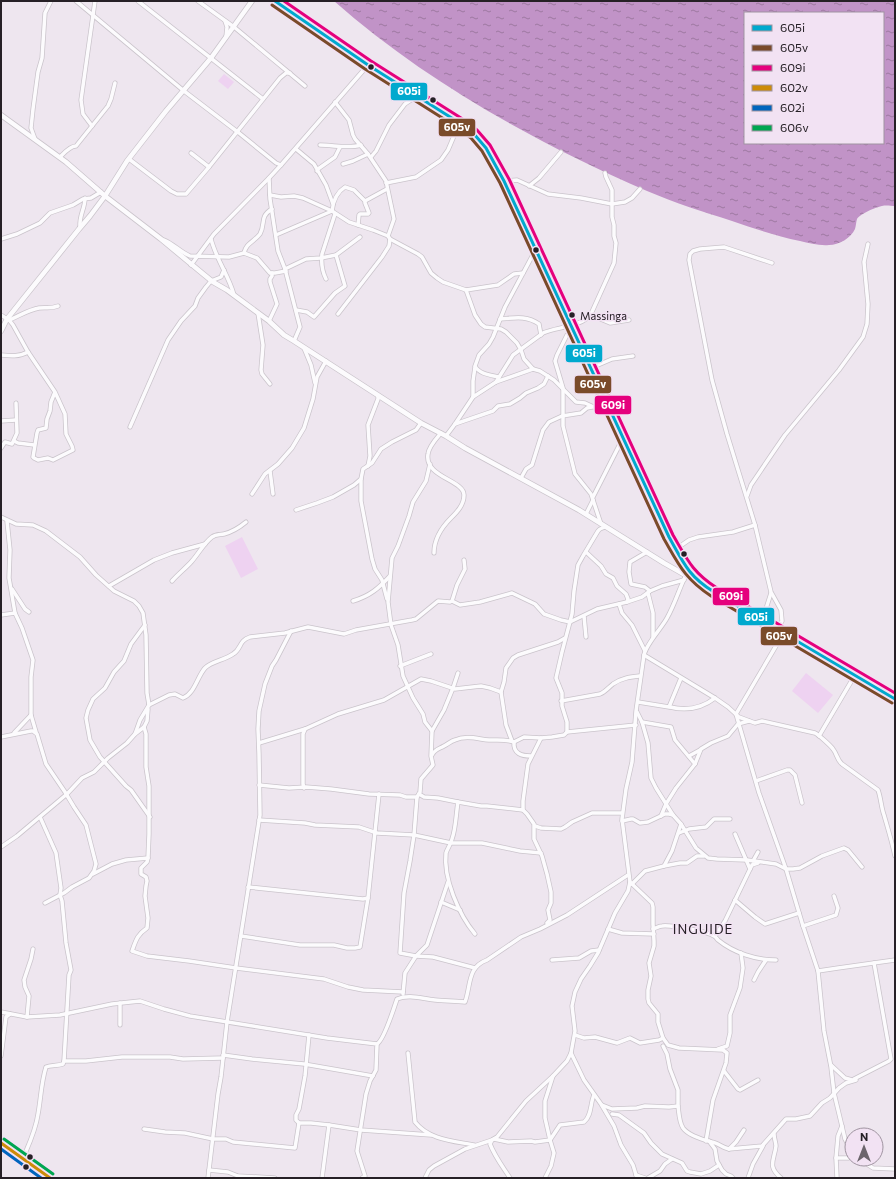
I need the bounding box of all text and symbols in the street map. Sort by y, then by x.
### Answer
legend [744,12,884,144]
text: 605i [780,20,805,34]
text: 605v [780,40,808,54]
text: 609i [780,60,805,74]
unlabelled marker [366,62,376,72]
text: 602v [780,80,808,94]
line badge: 605i [390,82,428,101]
text: 605i [397,84,421,97]
unlabelled marker [428,95,438,105]
text: 602i [780,100,805,114]
line badge: 605v [438,118,476,137]
text: 605v [444,120,470,133]
text: 606v [780,120,809,134]
unlabelled marker [531,245,541,255]
place label: Massinga [580,309,627,322]
marker: Massinga [567,310,577,320]
line badge: 605i [565,344,603,363]
text: 605i [572,346,596,359]
line badge: 605v [574,375,612,394]
text: 605v [580,377,606,390]
line badge: 609i [594,395,632,415]
text: 609i [601,398,625,411]
unlabelled marker [679,549,689,559]
line badge: 609i [712,587,750,606]
text: 609i [719,589,743,602]
line badge: 605i [737,607,775,626]
text: 605i [744,610,768,623]
line badge: 605v [760,626,798,646]
text: 605v [766,629,792,642]
district label: INGUIDE [673,921,733,937]
north arrow [844,1127,884,1167]
text: N [860,1130,868,1143]
unlabelled marker [25,1152,35,1162]
unlabelled marker [21,1162,31,1172]

